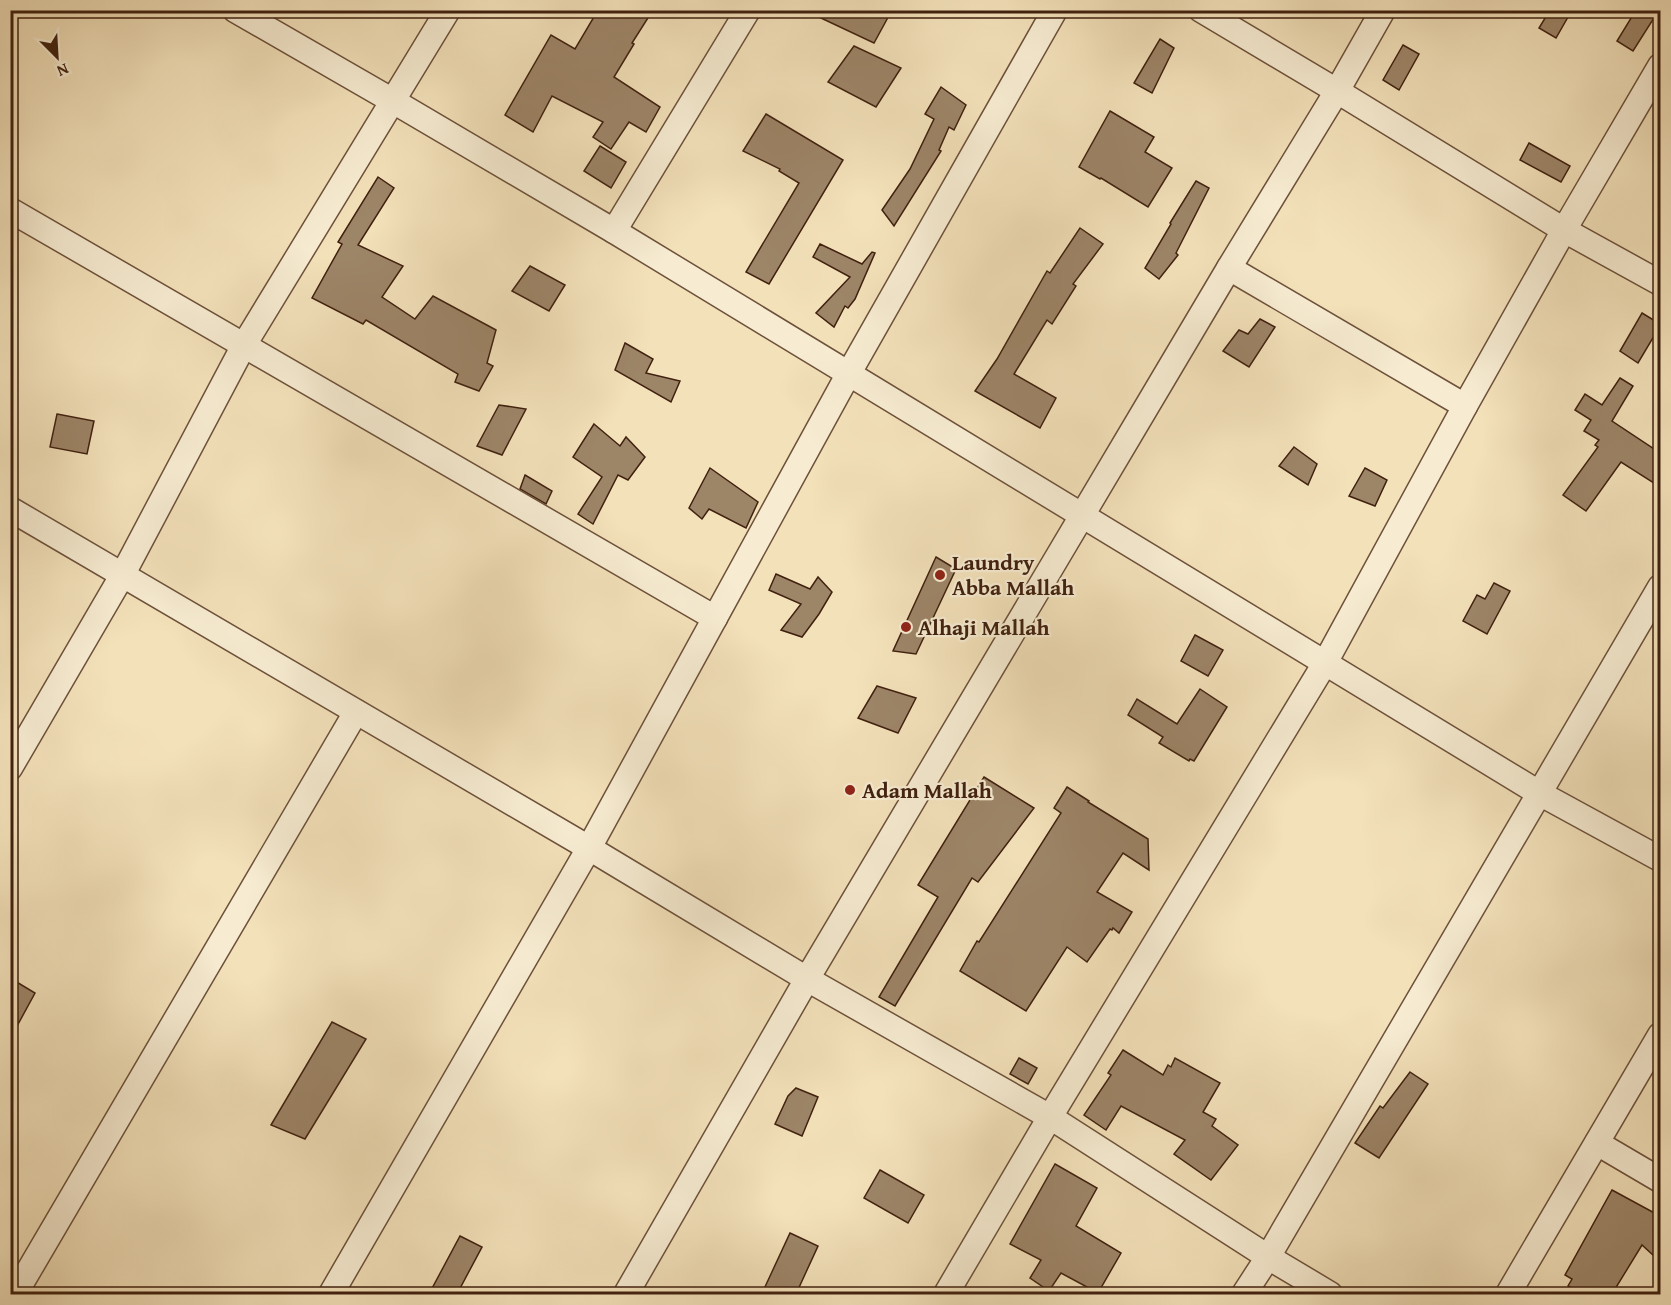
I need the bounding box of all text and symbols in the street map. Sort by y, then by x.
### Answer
north arrow [27,27,87,87]
text: N [53,58,73,84]
place label: Laundry Abba Mallah [952,546,1074,603]
marker: Laundry Abba Mallah [933,568,947,582]
place label: Alhaji Mallah [918,611,1050,643]
marker: Alhaji Mallah [899,620,913,634]
place label: Adam Mallah [862,774,992,806]
marker: Adam Mallah [843,783,857,797]

